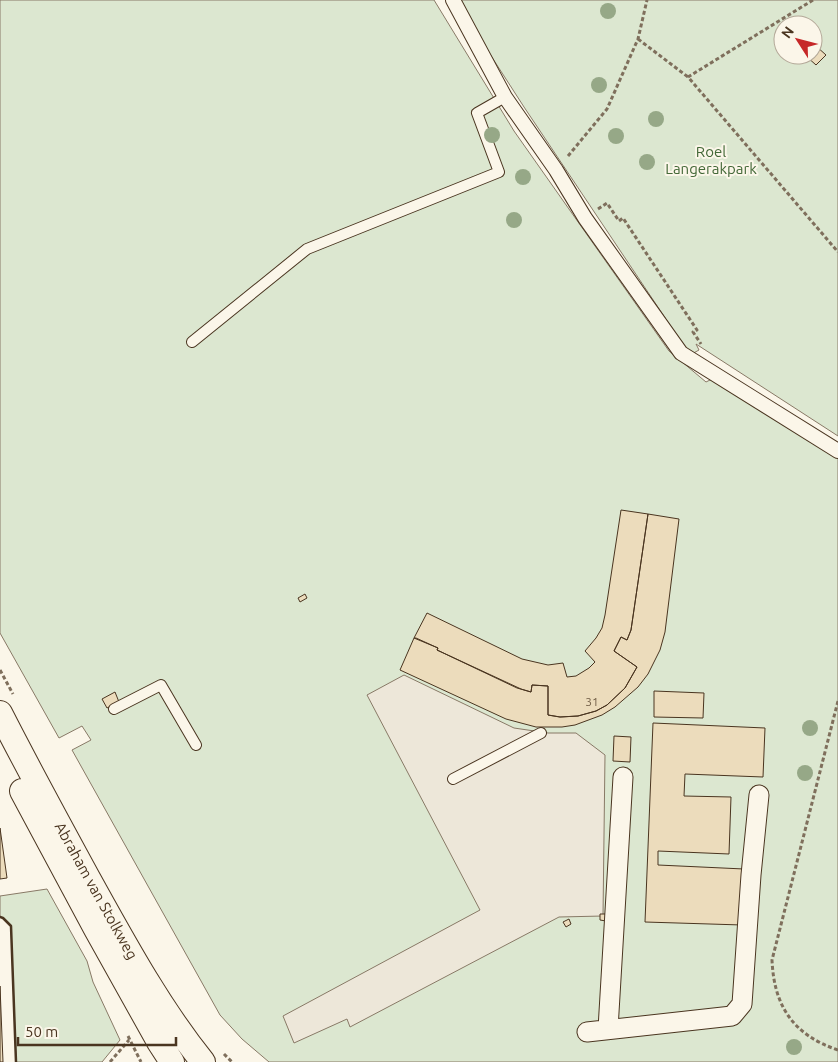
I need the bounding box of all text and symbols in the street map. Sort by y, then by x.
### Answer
north arrow [773,15,823,65]
text: N [778,23,797,41]
park label: Roel Langerakpark [665,143,757,177]
house number: 31 [585,695,599,708]
street label: Abraham van Stolkweg [52,819,141,962]
scale bar [18,1014,175,1046]
text: 50 m [25,1023,58,1040]

